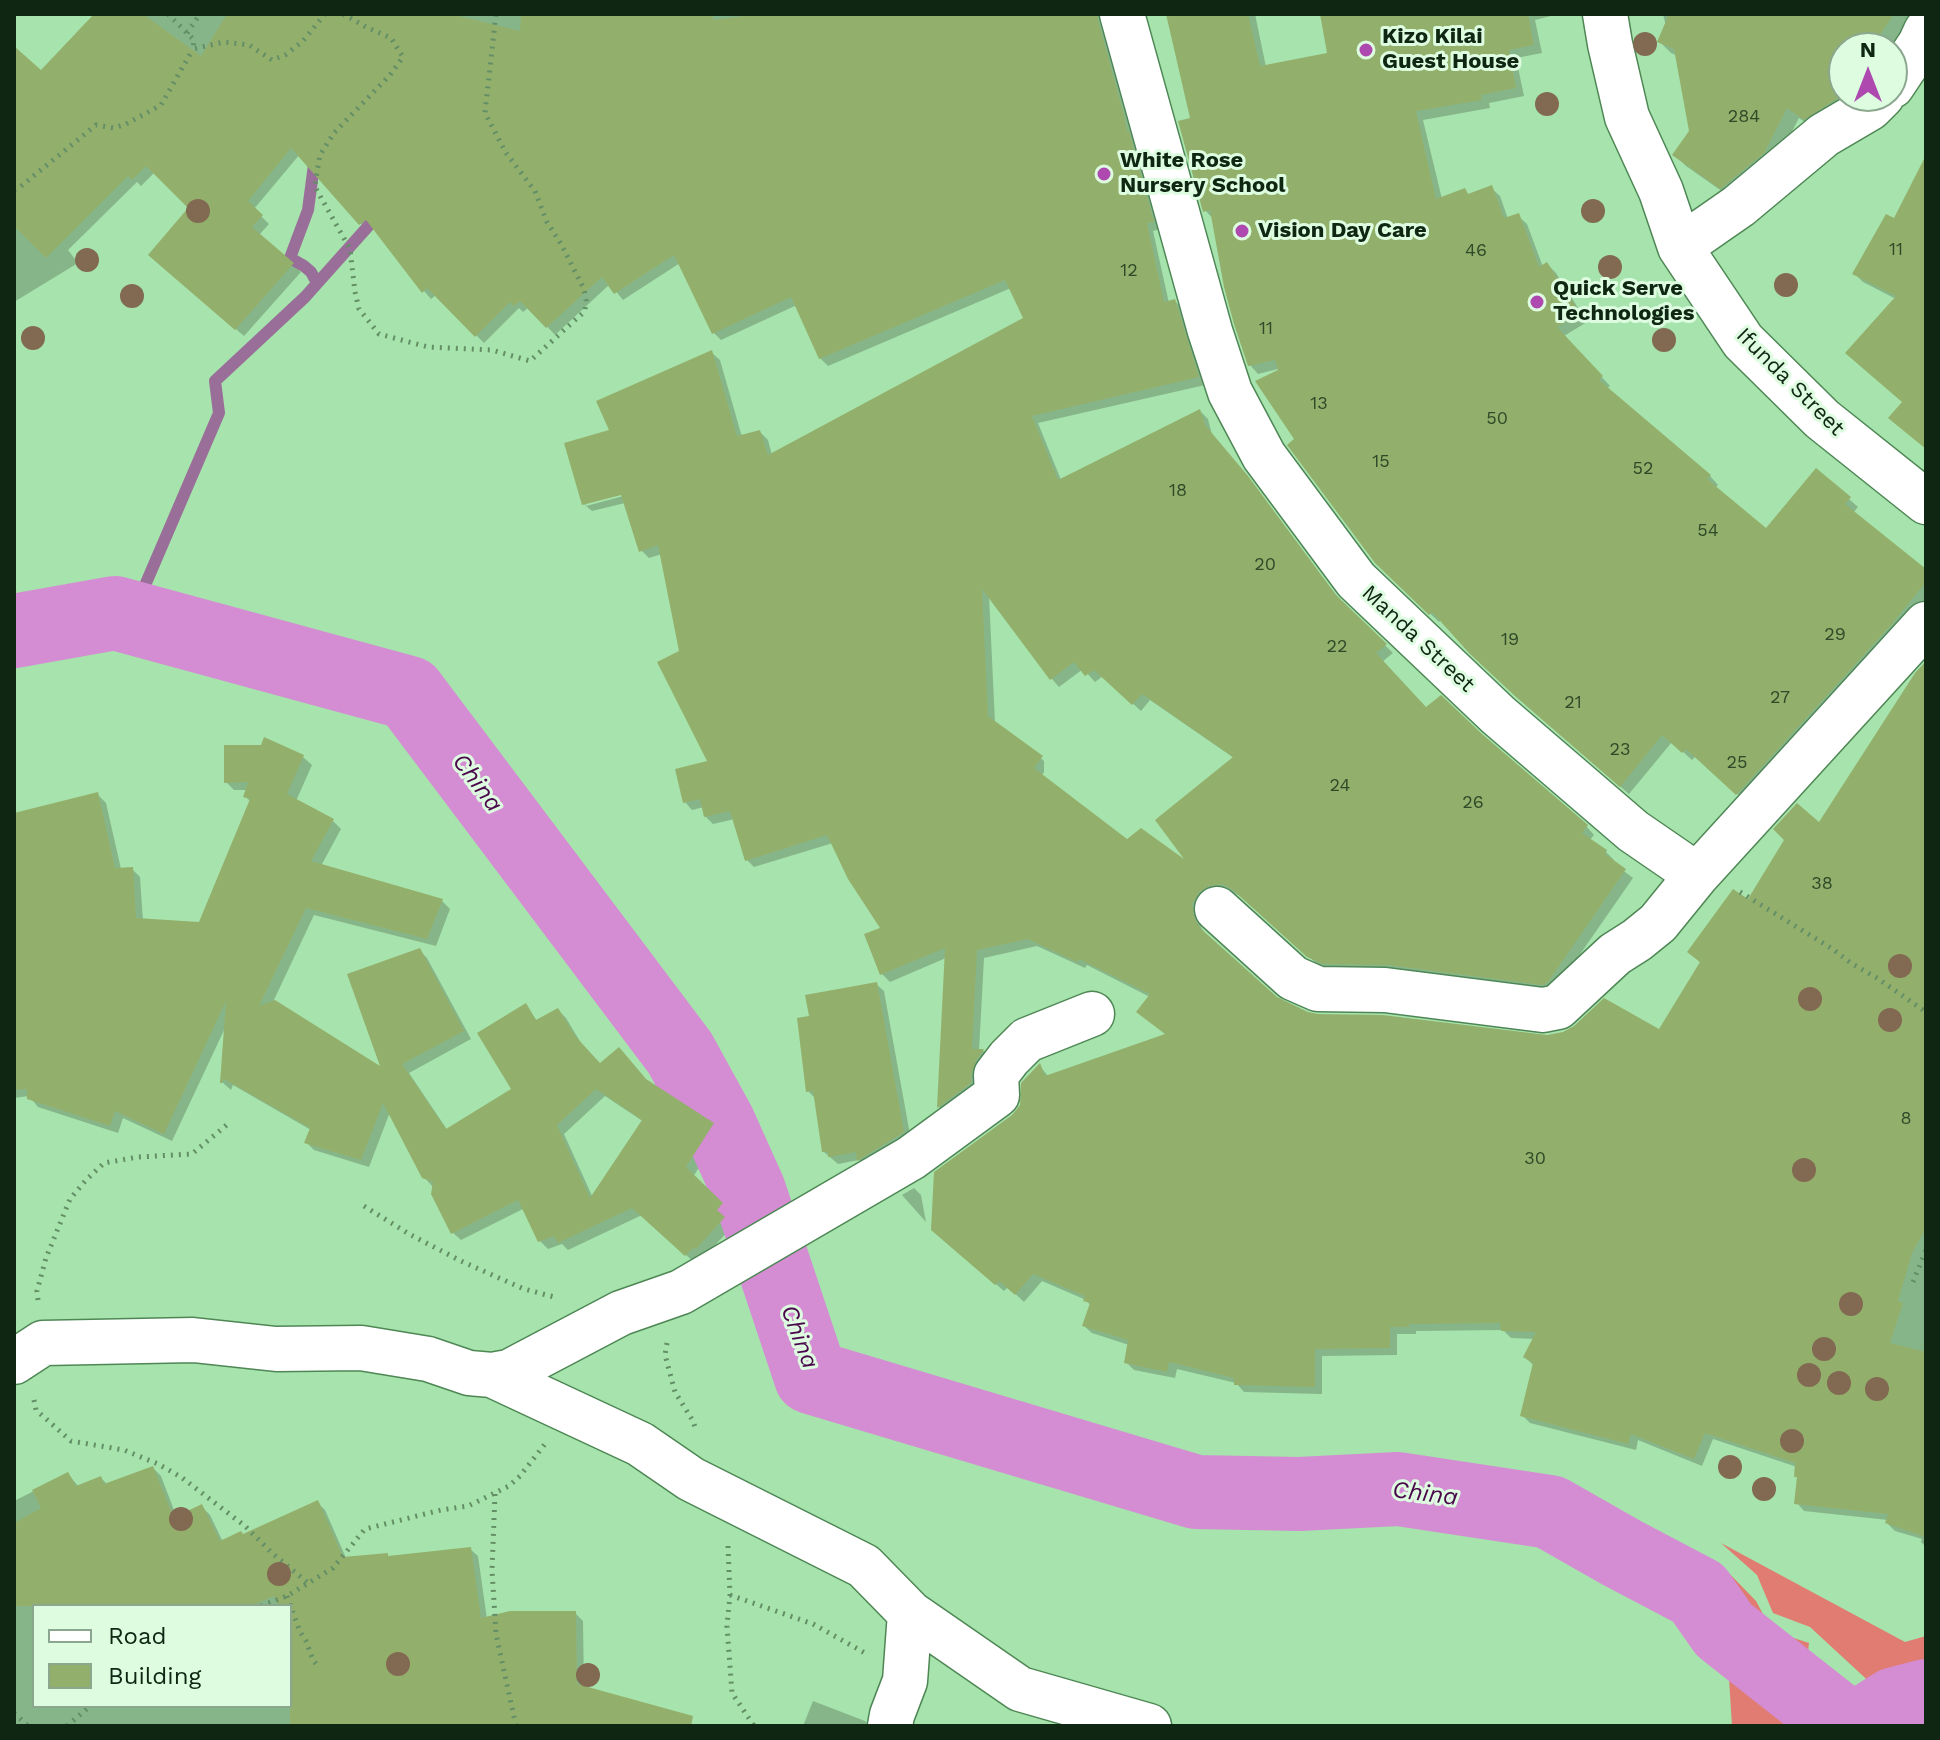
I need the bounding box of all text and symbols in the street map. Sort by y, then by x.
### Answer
place label: Kizo Kilai Guest House [1382,24,1519,76]
north arrow [1828,32,1908,112]
text: N [1860,37,1876,62]
marker: Kizo Kilai Guest House [1357,41,1375,59]
house number: 284 [1728,106,1760,128]
place label: White Rose Nursery School [1120,148,1286,200]
marker: White Rose Nursery School [1095,165,1113,183]
place label: Vision Day Care [1258,218,1427,244]
marker: Vision Day Care [1233,222,1251,240]
house number: 11 [1889,239,1903,261]
house number: 46 [1465,240,1487,262]
house number: 12 [1120,260,1138,282]
place label: Quick Serve Technologies [1553,276,1694,328]
marker: Quick Serve Technologies [1528,293,1546,311]
house number: 11 [1259,318,1273,340]
street label: Ifunda Street [1730,322,1850,442]
house number: 13 [1310,393,1328,415]
house number: 50 [1486,408,1508,430]
house number: 15 [1372,451,1390,473]
house number: 52 [1633,458,1653,480]
house number: 18 [1169,480,1187,502]
house number: 54 [1697,520,1719,542]
house number: 20 [1254,554,1276,576]
street label: Manda Street [1356,580,1480,698]
house number: 29 [1824,624,1846,646]
house number: 19 [1501,629,1519,651]
house number: 22 [1327,636,1347,658]
house number: 27 [1770,687,1790,709]
house number: 21 [1564,692,1582,714]
house number: 23 [1610,739,1630,761]
water label: China [446,748,508,818]
house number: 25 [1727,752,1747,774]
house number: 24 [1330,775,1350,797]
house number: 26 [1462,792,1484,814]
house number: 38 [1811,873,1833,895]
house number: 8 [1900,1108,1912,1130]
house number: 30 [1524,1148,1546,1170]
water label: China [774,1301,824,1373]
water label: China [1391,1476,1459,1512]
legend [32,1604,292,1708]
text: Road [108,1622,167,1650]
text: Building [108,1662,201,1690]

